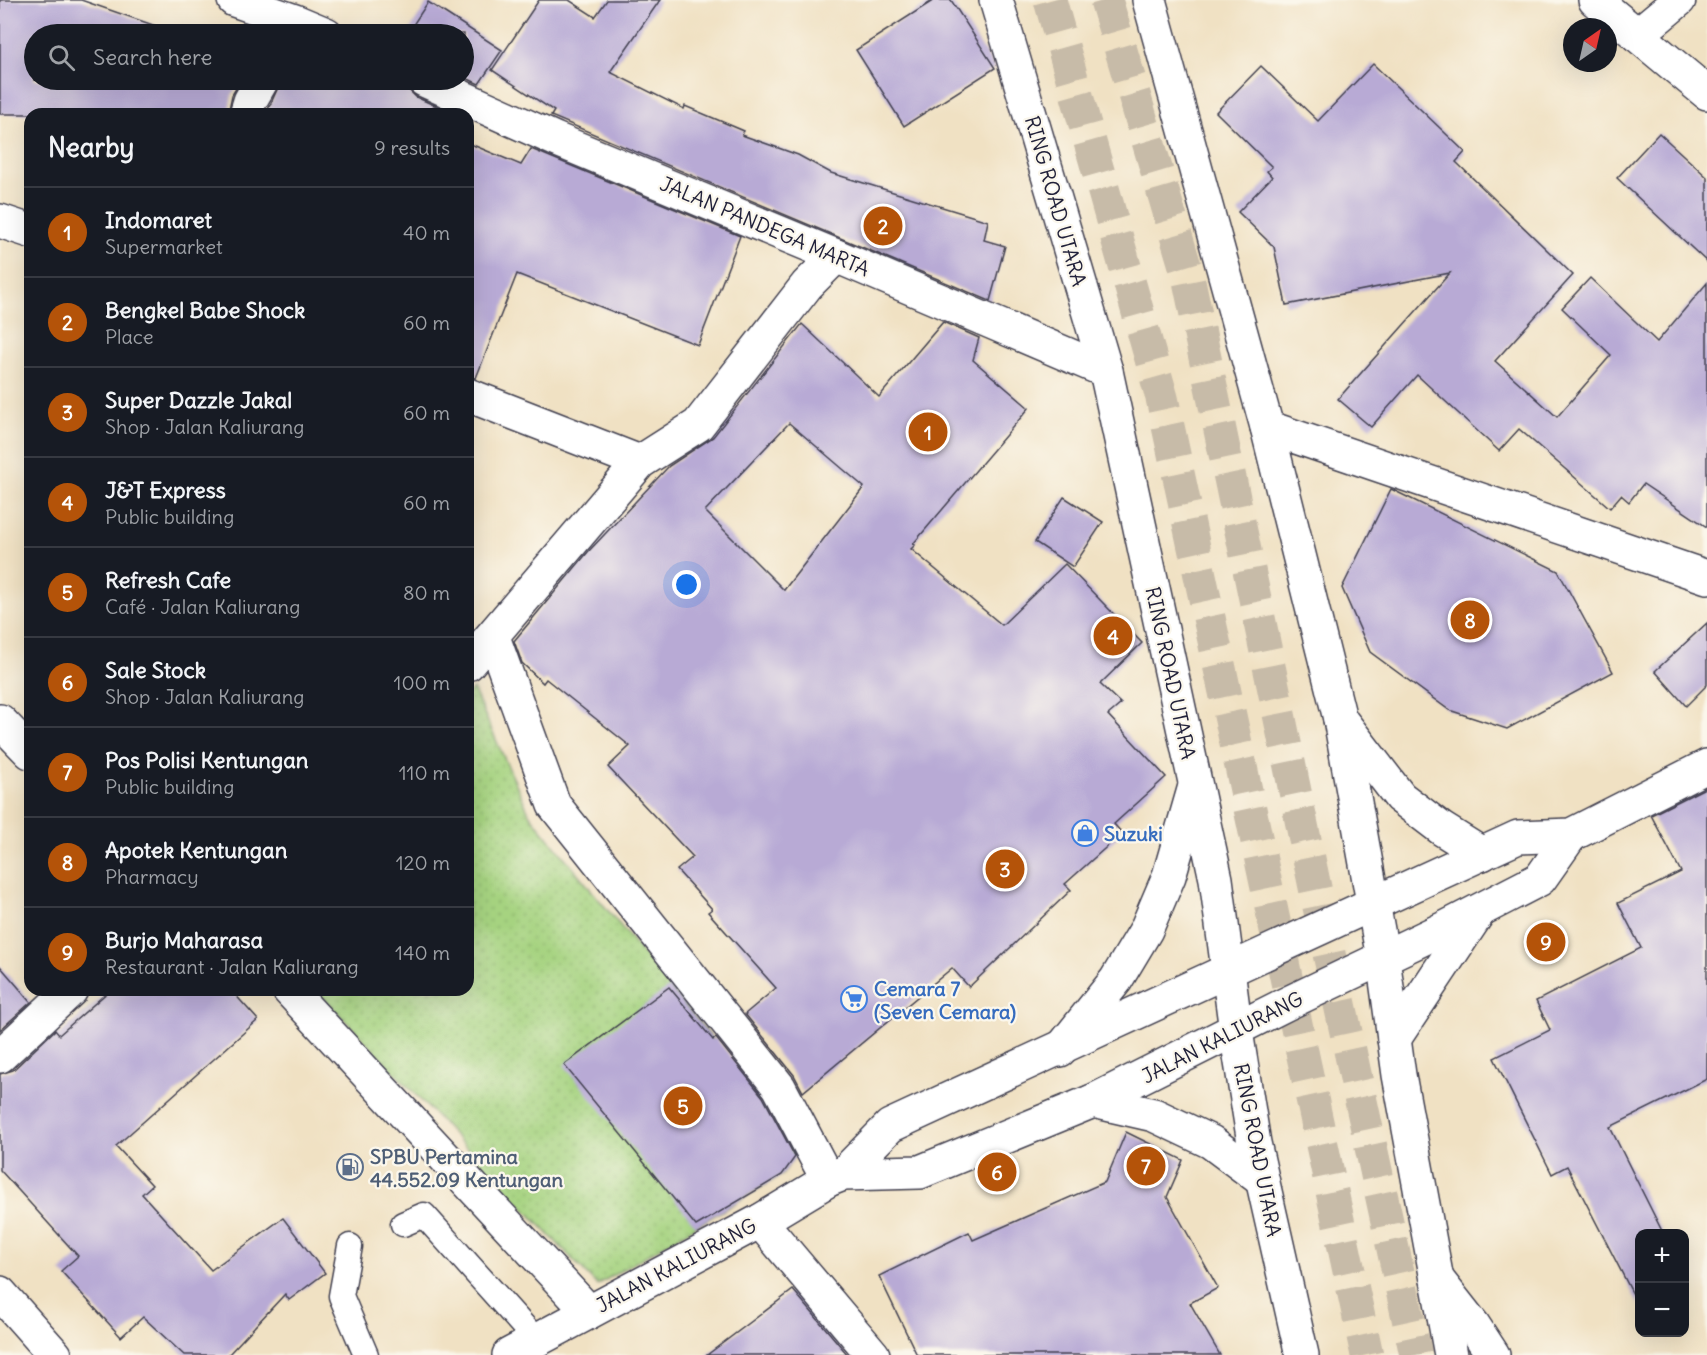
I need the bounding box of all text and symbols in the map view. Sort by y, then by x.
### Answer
north arrow [1563,18,1617,72]
search box [24,24,474,90]
icon: search [45,41,78,74]
text: Search here [93,43,212,71]
street label: RING ROAD UTARA [1020,113,1092,289]
text: Nearby [48,131,134,164]
text: 9 results [374,135,450,160]
street label: JALAN PANDEGA MARTA [657,171,874,282]
pin: 2 [864,204,902,248]
text: Indomaret [105,206,212,234]
text: 1 [64,220,71,245]
text: 40 m [403,220,450,245]
text: Supermarket [105,234,223,259]
text: Bengkel Babe Shock [105,296,305,324]
text: 2 [62,310,73,335]
text: 60 m [403,310,450,335]
text: Place [105,324,153,349]
text: Super Dazzle Jakal [105,386,292,414]
text: 3 [62,400,73,425]
text: 60 m [403,400,450,425]
pin: 1 [908,410,948,454]
text: Shop · Jalan Kaliurang [105,414,304,439]
text: J&T Express [105,476,226,504]
text: 4 [62,490,73,515]
text: 60 m [403,490,450,515]
text: Public building [105,504,234,529]
text: Refresh Cafe [105,566,231,594]
your location [672,570,701,599]
text: 5 [62,580,73,605]
text: 80 m [403,580,450,605]
street label: RING ROAD UTARA [1140,584,1202,762]
text: Café · Jalan Kaliurang [105,594,300,619]
pin: 8 [1450,598,1490,642]
pin: 4 [1094,614,1132,658]
text: Sale Stock [105,656,206,684]
text: 6 [62,670,73,695]
text: 100 m [393,670,450,695]
text: Shop · Jalan Kaliurang [105,684,304,709]
text: Pos Polisi Kentungan [105,746,309,774]
text: 7 [63,760,72,785]
text: 110 m [399,760,450,785]
text: Public building [105,774,234,799]
shop icon: Suzuki [1070,818,1100,848]
place label: Suzuki [1104,821,1163,846]
text: Apotek Kentungan [105,836,287,864]
pin: 3 [986,846,1024,892]
text: 8 [62,850,73,875]
text: 120 m [396,850,450,875]
text: Pharmacy [105,864,199,889]
pin: 9 [1526,920,1566,964]
text: Burjo Maharasa [105,926,263,954]
text: 9 [62,940,73,965]
text: 140 m [395,940,450,965]
text: Restaurant · Jalan Kaliurang [105,954,359,979]
place label: Cemara 7 (Seven Cemara) [874,976,1016,1024]
supermarket icon: Cemara 7 (Seven Cemara) [839,984,869,1014]
street label: JALAN KALIURANG [1137,986,1307,1088]
street label: RING ROAD UTARA [1229,1061,1287,1239]
pin: 5 [664,1084,702,1128]
place label: SPBU Pertamina 44.552.09 Kentungan [370,1144,563,1192]
pin: 7 [1126,1144,1166,1188]
pin: 6 [978,1150,1016,1194]
fuel station icon: SPBU Pertamina 44.552.09 Kentungan [335,1152,365,1182]
street label: JALAN KALIURANG [592,1212,760,1318]
map controls [1635,1229,1689,1337]
button: + [1635,1229,1689,1283]
button: − [1635,1283,1689,1337]

